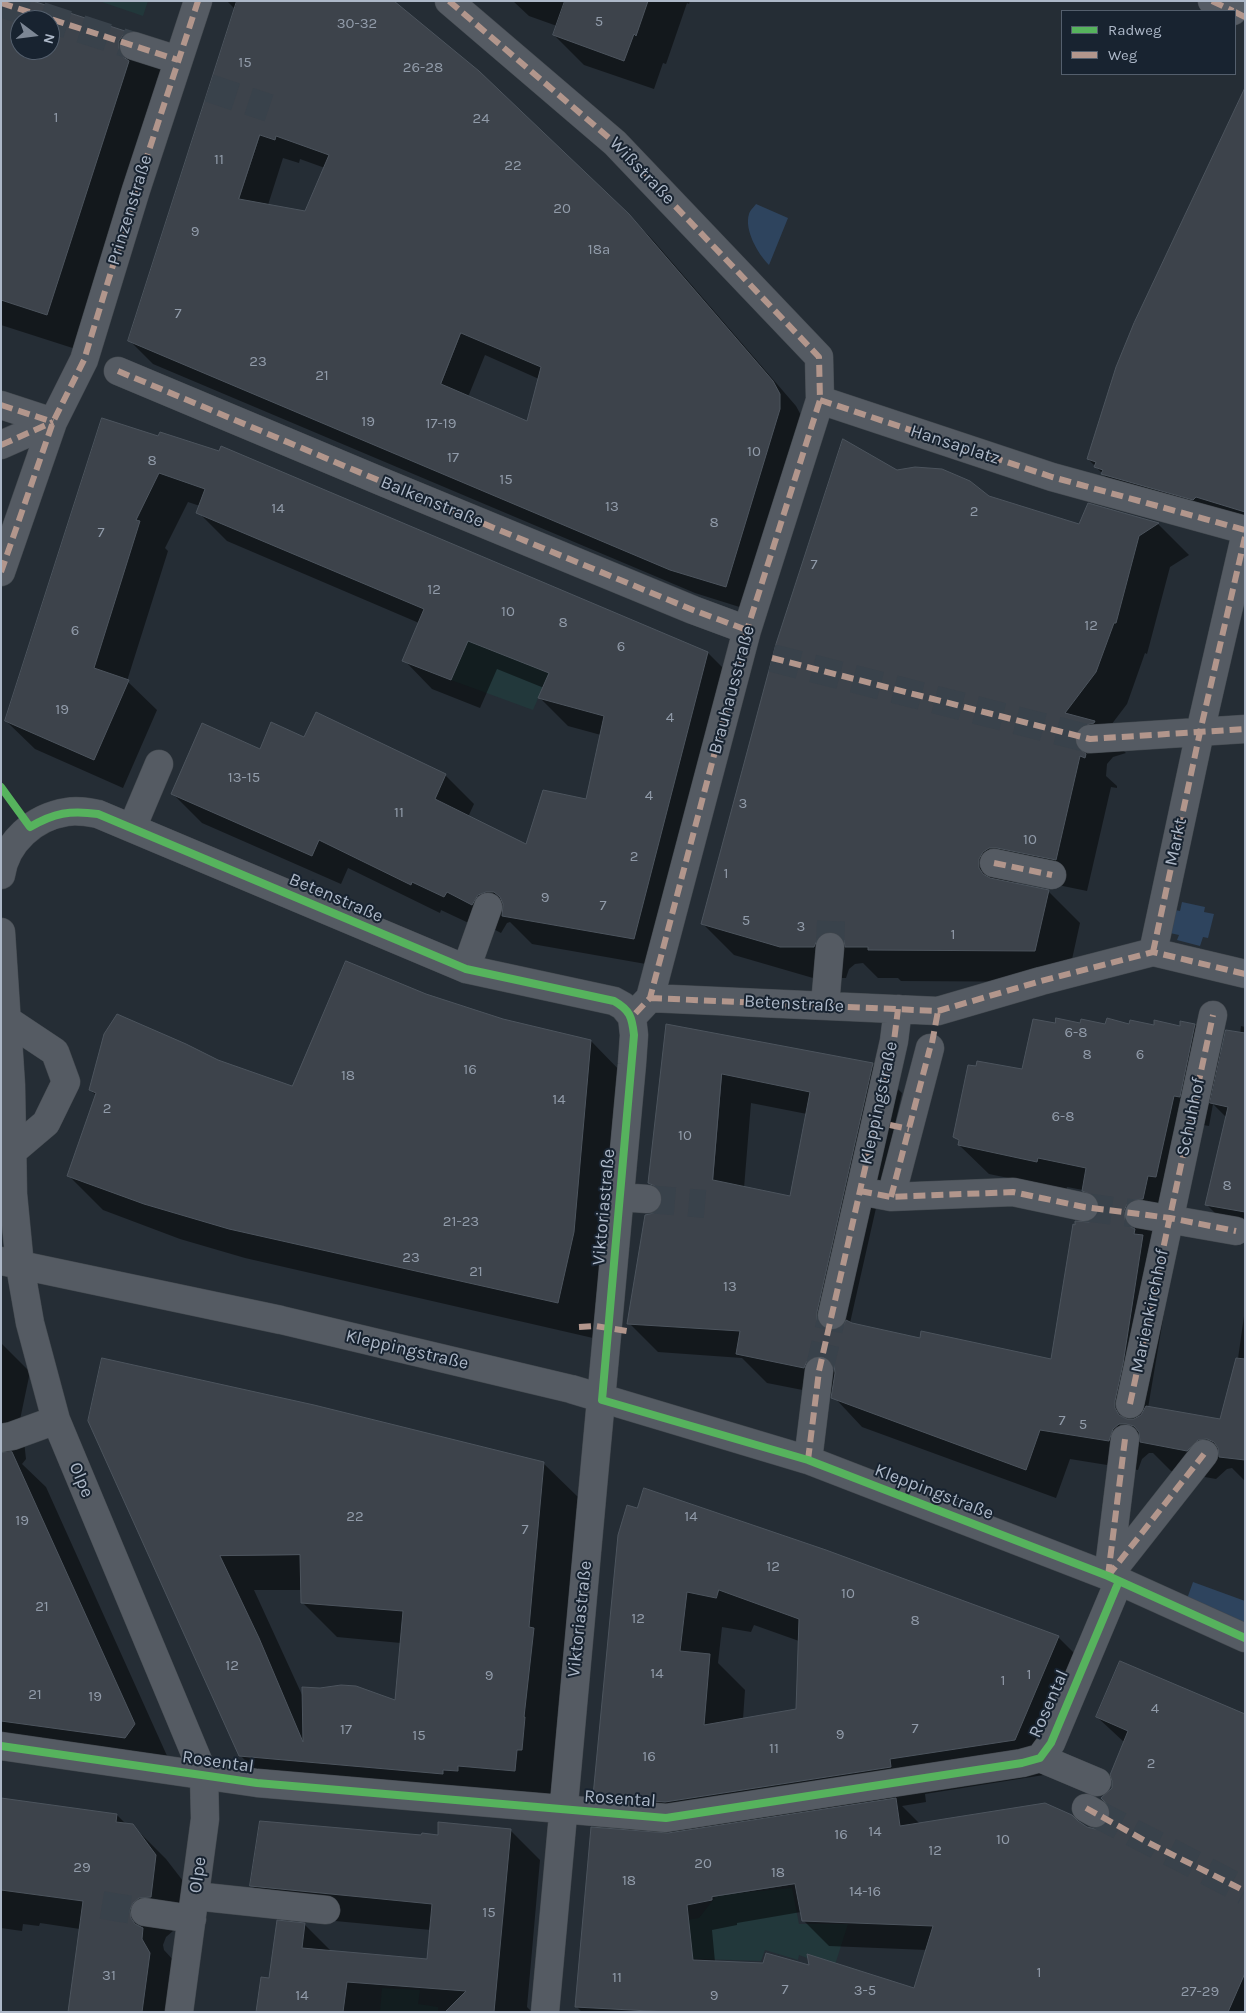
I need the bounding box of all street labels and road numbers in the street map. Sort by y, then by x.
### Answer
street label: Wißstraße [605,133,679,209]
street label: Prinzenstraße [103,152,157,268]
street label: Hansaplatz [907,420,1003,470]
street label: Balkenstraße [377,472,487,532]
street label: Brauhausstraße [704,623,760,757]
street label: Markt [1160,816,1192,868]
street label: Betenstraße [286,868,386,928]
street label: Betenstraße [743,991,845,1017]
street label: Kleppingstraße [855,1039,903,1167]
street label: Schuhhof [1172,1076,1210,1158]
street label: Viktoriastraße [588,1148,620,1266]
street label: Marienkirchhof [1126,1247,1174,1375]
street label: Kleppingstraße [343,1325,471,1375]
street label: Olpe [64,1459,98,1501]
street label: Kleppingstraße [872,1459,996,1525]
street label: Viktoriastraße [563,1560,597,1678]
street label: Rosental [1024,1667,1074,1741]
street label: Rosental [181,1746,255,1778]
street label: Rosental [583,1786,657,1812]
street label: Olpe [185,1855,211,1895]

